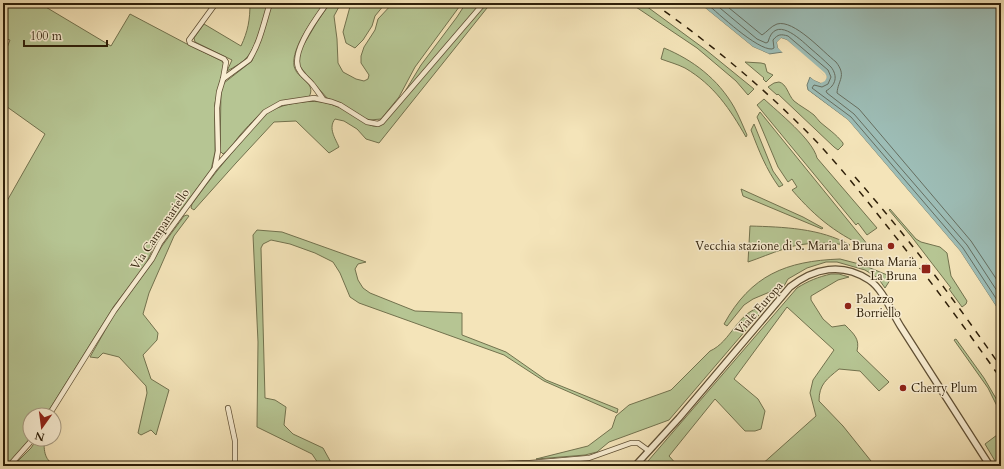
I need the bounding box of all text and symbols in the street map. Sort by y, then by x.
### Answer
scale bar [24,22,107,48]
text: 100 m [30,28,63,44]
street label: Via Campanariello [127,185,193,273]
place label: Vecchia stazione di S. Maria la Bruna [695,238,884,254]
marker: Vecchia stazione di S. Maria la Bruna [886,241,896,251]
place label: Santa Maria La Bruna [857,254,918,284]
marker: Santa Maria La Bruna [920,263,932,275]
street label: Viale Europa [731,277,787,338]
place label: Palazzo Borriello [856,291,901,321]
marker: Palazzo Borriello [843,301,853,311]
place label: Cherry Plum [911,380,978,396]
marker: Cherry Plum [898,383,908,393]
north arrow [22,407,62,447]
text: N [33,428,46,445]

